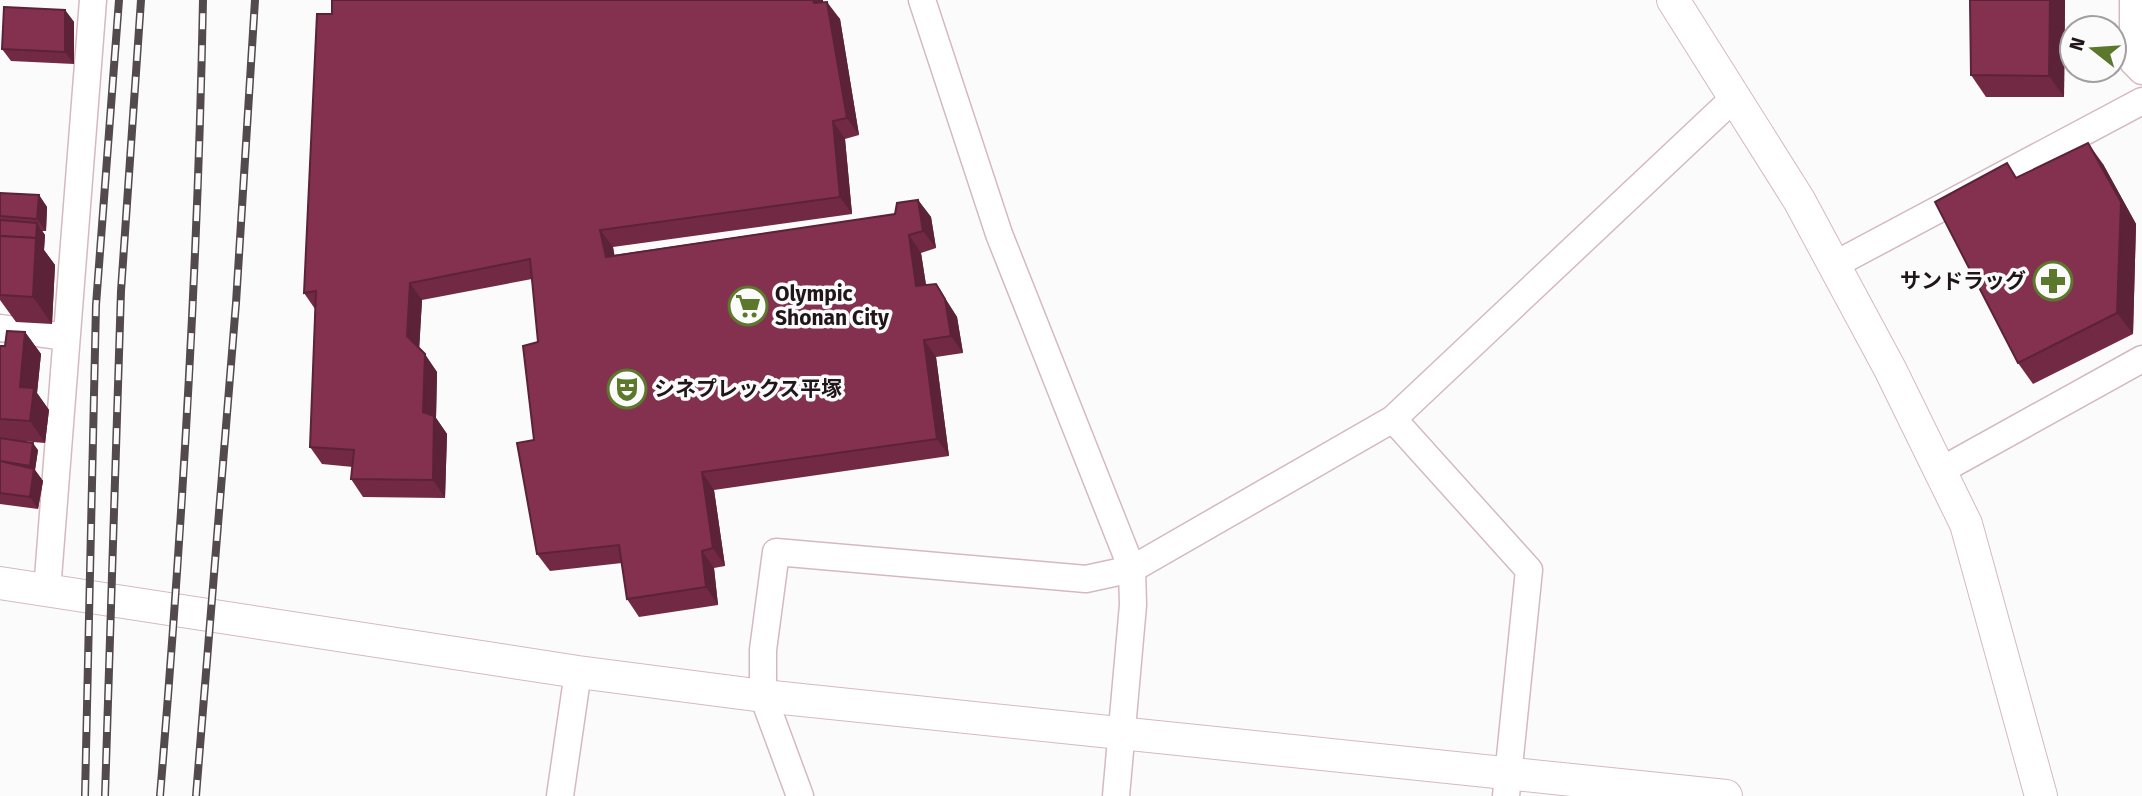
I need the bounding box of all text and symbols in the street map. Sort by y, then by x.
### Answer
north arrow [2058,14,2128,84]
text: N [2064,35,2090,54]
pharmacy icon: サンドラッグ [2032,260,2074,302]
place label: サンドラッグ [1900,268,2026,294]
place label: Olympic Shonan City [775,281,889,331]
supermarket icon: Olympic Shonan City [727,285,769,327]
theatre icon: シネプレックス平塚 [606,368,648,410]
place label: シネプレックス平塚 [654,376,842,402]

